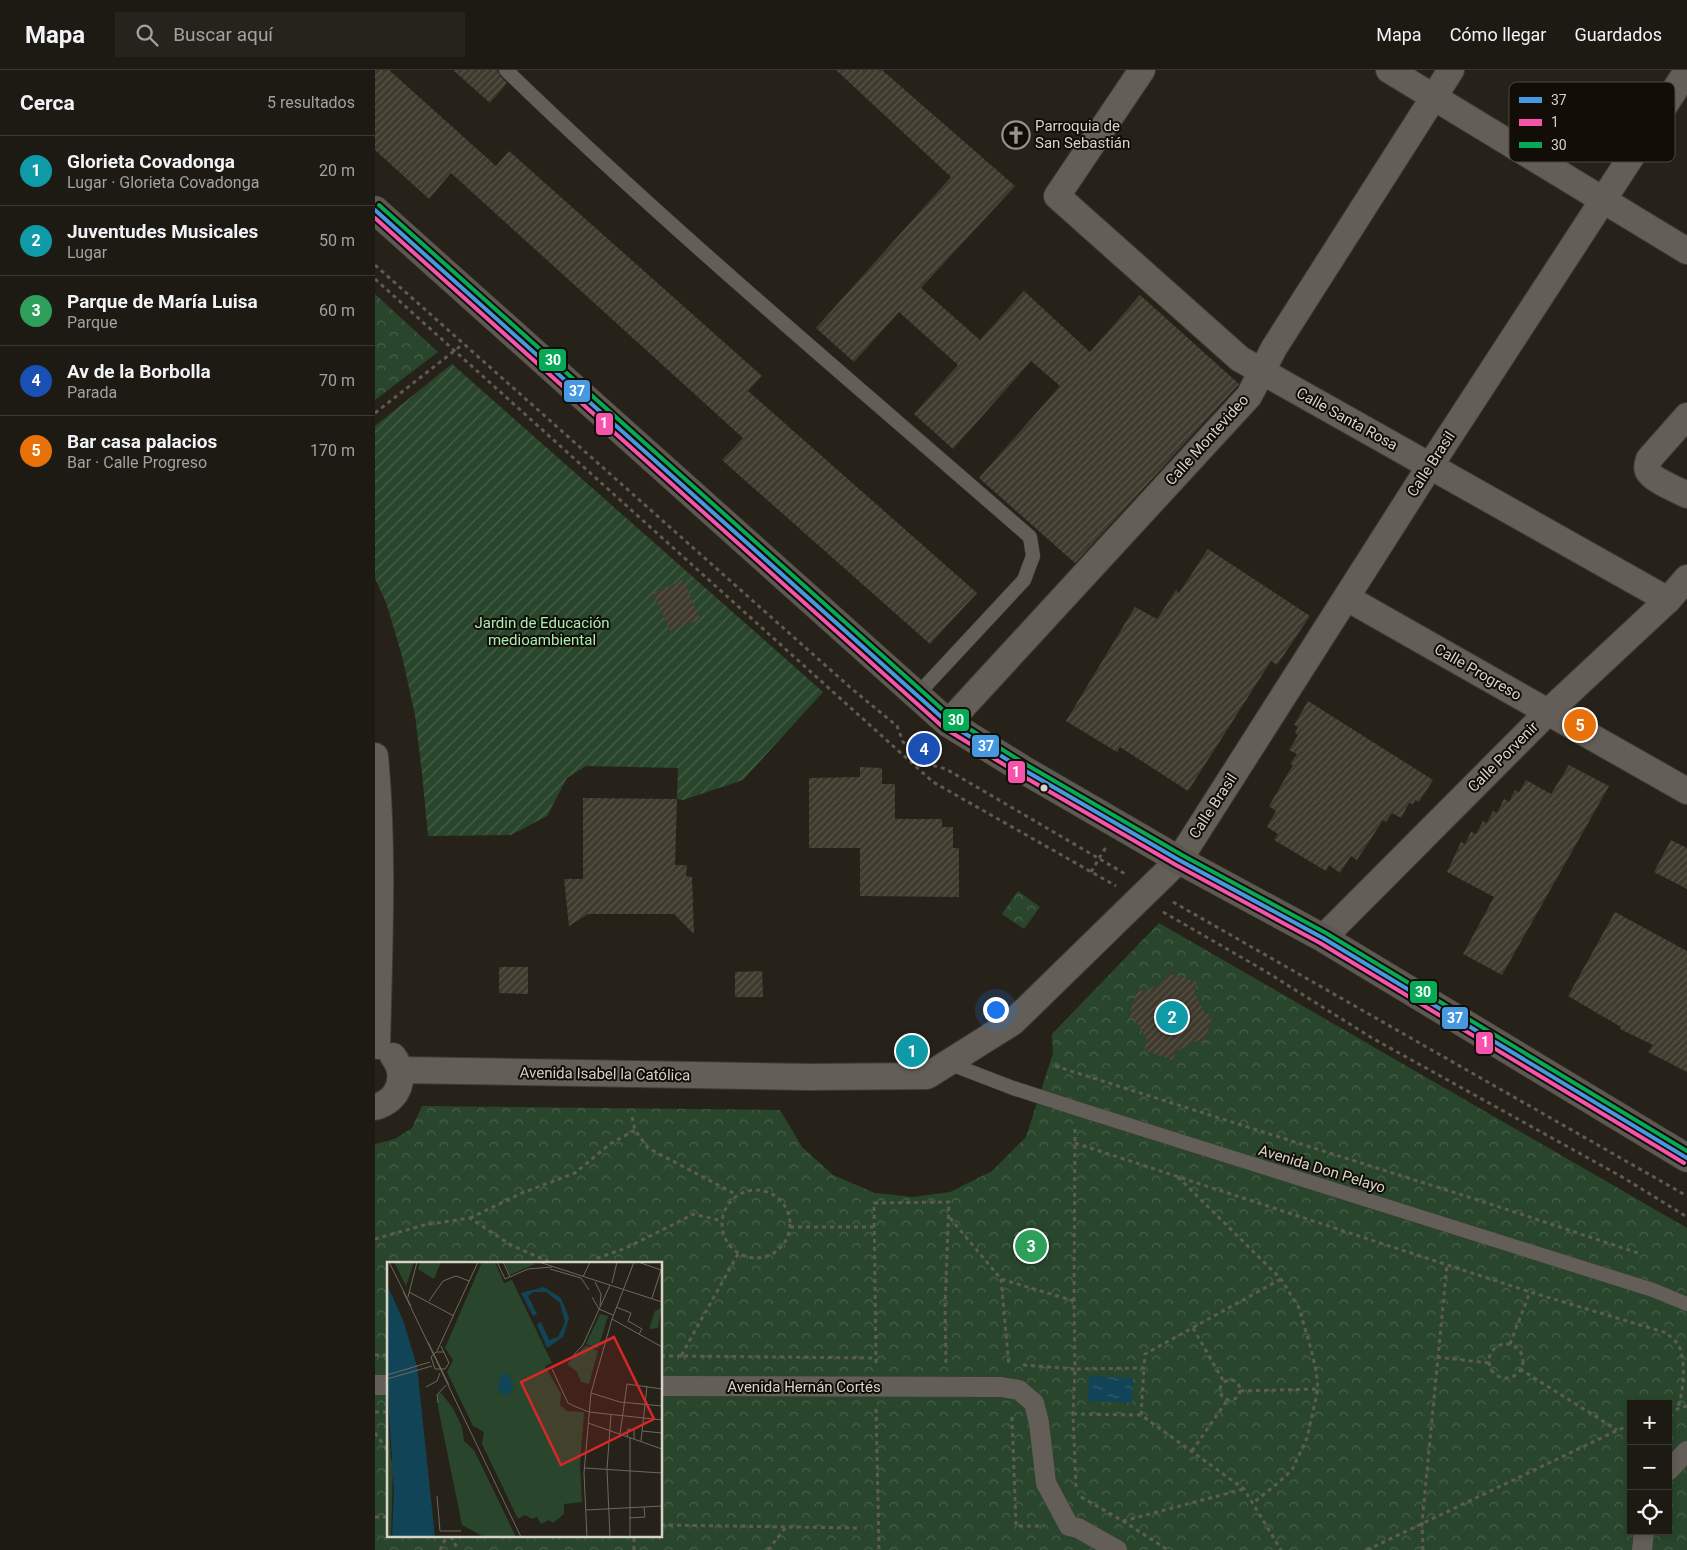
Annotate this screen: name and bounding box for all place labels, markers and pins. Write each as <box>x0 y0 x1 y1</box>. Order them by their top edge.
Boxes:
place label: Parroquia de San Sebastián <box>1035 117 1130 152</box>
church icon: Parroquia de San Sebastián <box>1001 120 1031 150</box>
pin: 5 <box>1564 706 1596 744</box>
pin: 4 <box>908 730 940 768</box>
unlabelled marker <box>1039 783 1049 793</box>
pin: 2 <box>1156 998 1188 1036</box>
pin: 1 <box>896 1032 928 1070</box>
pin: 3 <box>1015 1227 1047 1265</box>

